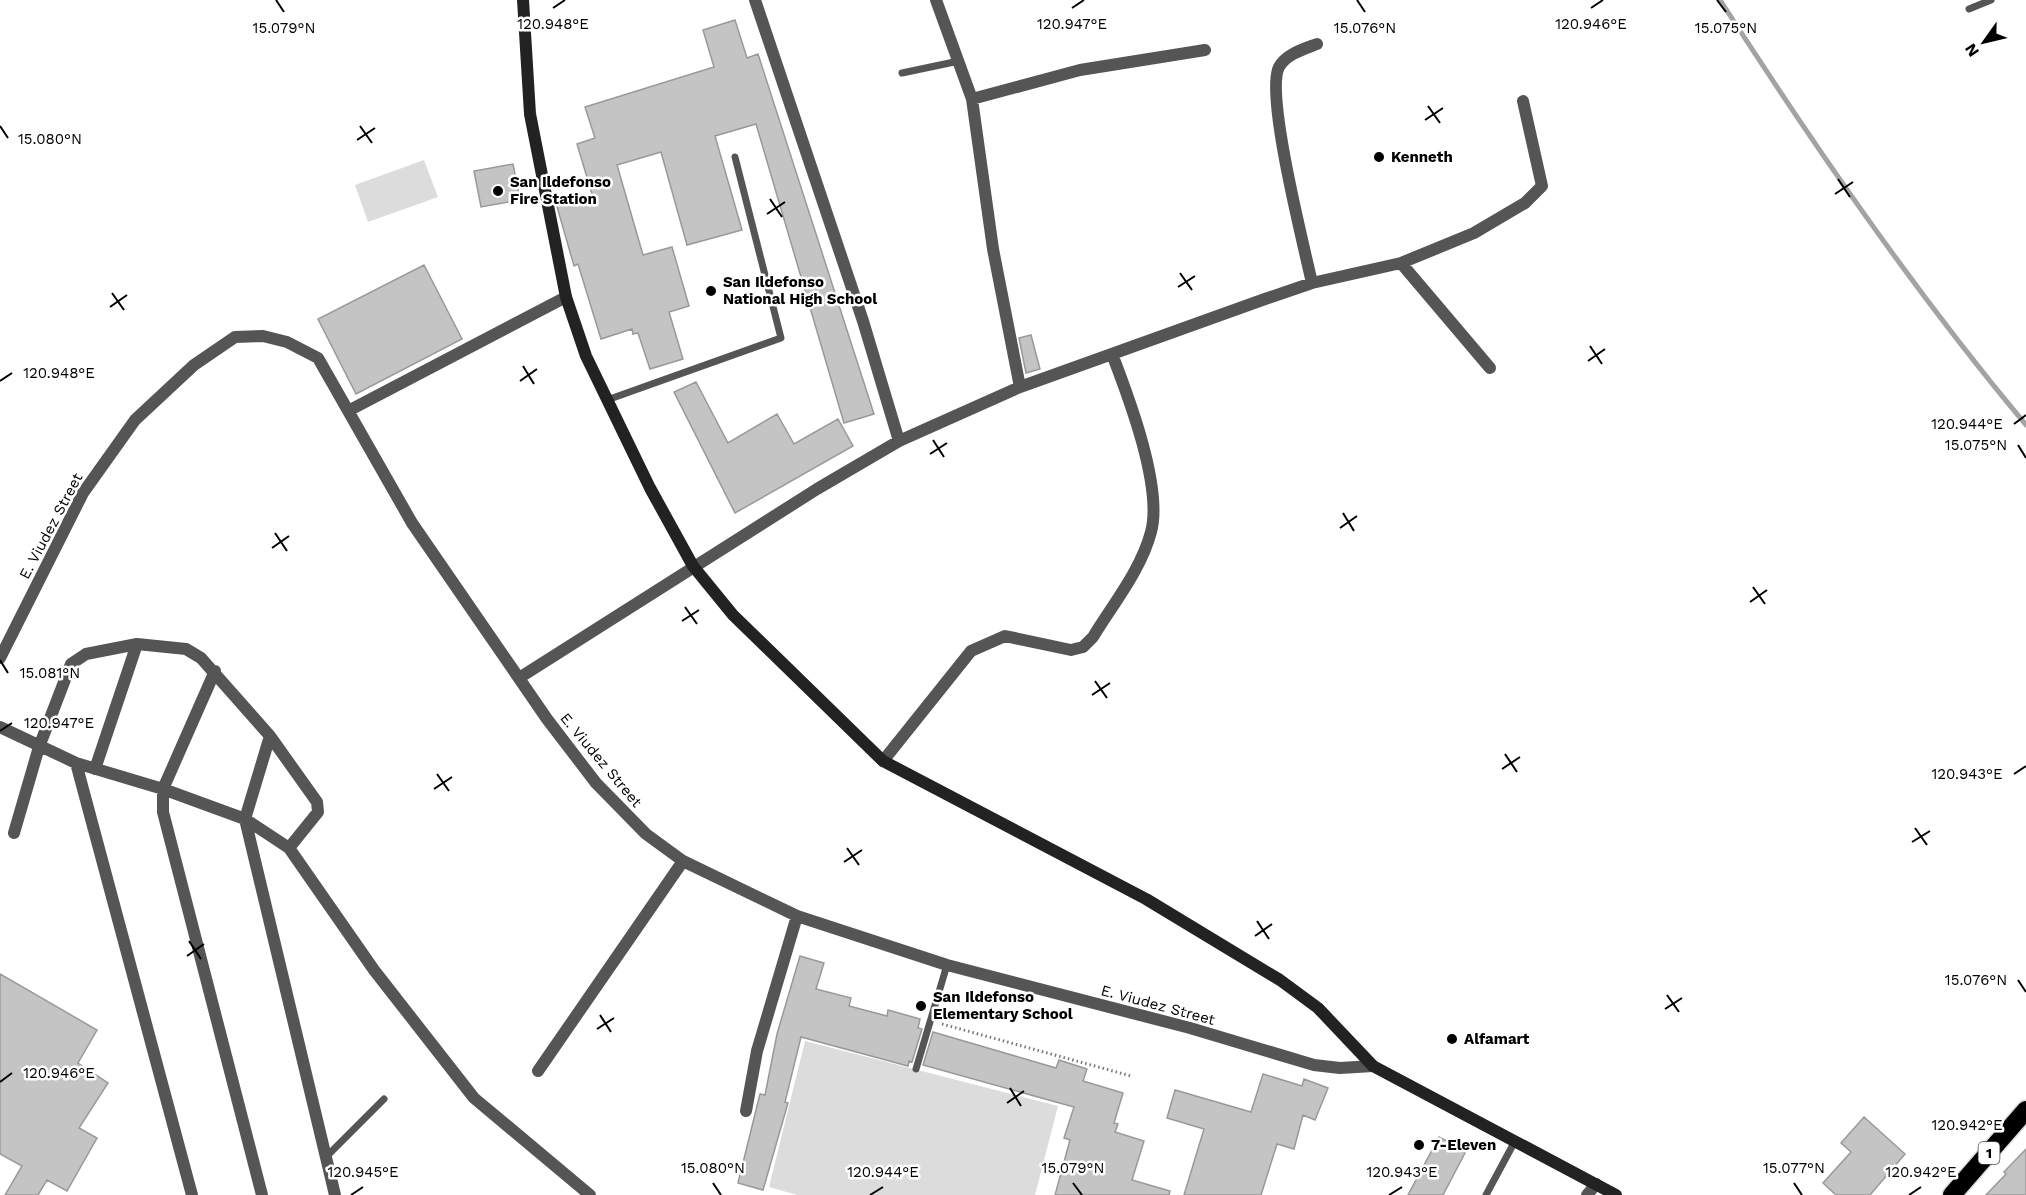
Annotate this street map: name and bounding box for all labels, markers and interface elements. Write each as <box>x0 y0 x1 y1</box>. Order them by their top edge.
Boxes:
north arrow <box>1954 12 2014 72</box>
text: 120.948°E <box>517 15 589 33</box>
text: 120.947°E <box>1037 15 1107 33</box>
text: 120.946°E <box>1555 15 1627 33</box>
text: 15.079°N <box>253 19 315 37</box>
text: 15.076°N <box>1334 19 1396 37</box>
text: 15.075°N <box>1695 19 1757 37</box>
text: N <box>1961 40 1983 60</box>
text: 15.080°N <box>18 130 82 148</box>
place label: Kenneth <box>1391 148 1453 166</box>
marker: Kenneth <box>1372 150 1386 164</box>
place label: San Ildefonso Fire Station <box>510 173 611 208</box>
marker: San Ildefonso Fire Station <box>491 184 505 198</box>
place label: San Ildefonso National High School <box>723 273 877 308</box>
marker: San Ildefonso National High School <box>704 284 718 298</box>
text: 120.948°E <box>23 364 95 382</box>
text: 120.944°E <box>1931 415 2003 433</box>
text: 15.075°N <box>1945 436 2007 454</box>
street label: E. Viudez Street <box>15 469 87 582</box>
text: 15.081°N <box>20 664 80 682</box>
street label: E. Viudez Street <box>556 709 646 811</box>
text: 120.947°E <box>24 714 94 732</box>
text: 120.943°E <box>1931 765 2003 783</box>
text: 15.076°N <box>1945 971 2007 989</box>
street label: E. Viudez Street <box>1099 981 1218 1029</box>
place label: San Ildefonso Elementary School <box>933 988 1073 1023</box>
marker: San Ildefonso Elementary School <box>914 999 928 1013</box>
place label: Alfamart <box>1464 1030 1530 1048</box>
marker: Alfamart <box>1445 1032 1459 1046</box>
text: 120.946°E <box>23 1064 95 1082</box>
text: 120.942°E <box>1931 1116 2003 1134</box>
place label: 7-Eleven <box>1431 1136 1496 1154</box>
marker: 7-Eleven <box>1412 1138 1426 1152</box>
road number: 1 <box>1978 1142 2000 1164</box>
text: 15.080°N <box>681 1159 745 1177</box>
text: 15.079°N <box>1042 1159 1104 1177</box>
text: 15.077°N <box>1763 1159 1825 1177</box>
text: 120.945°E <box>327 1163 399 1181</box>
text: 120.944°E <box>847 1163 919 1181</box>
text: 120.943°E <box>1366 1163 1438 1181</box>
text: 120.942°E <box>1885 1163 1957 1181</box>

